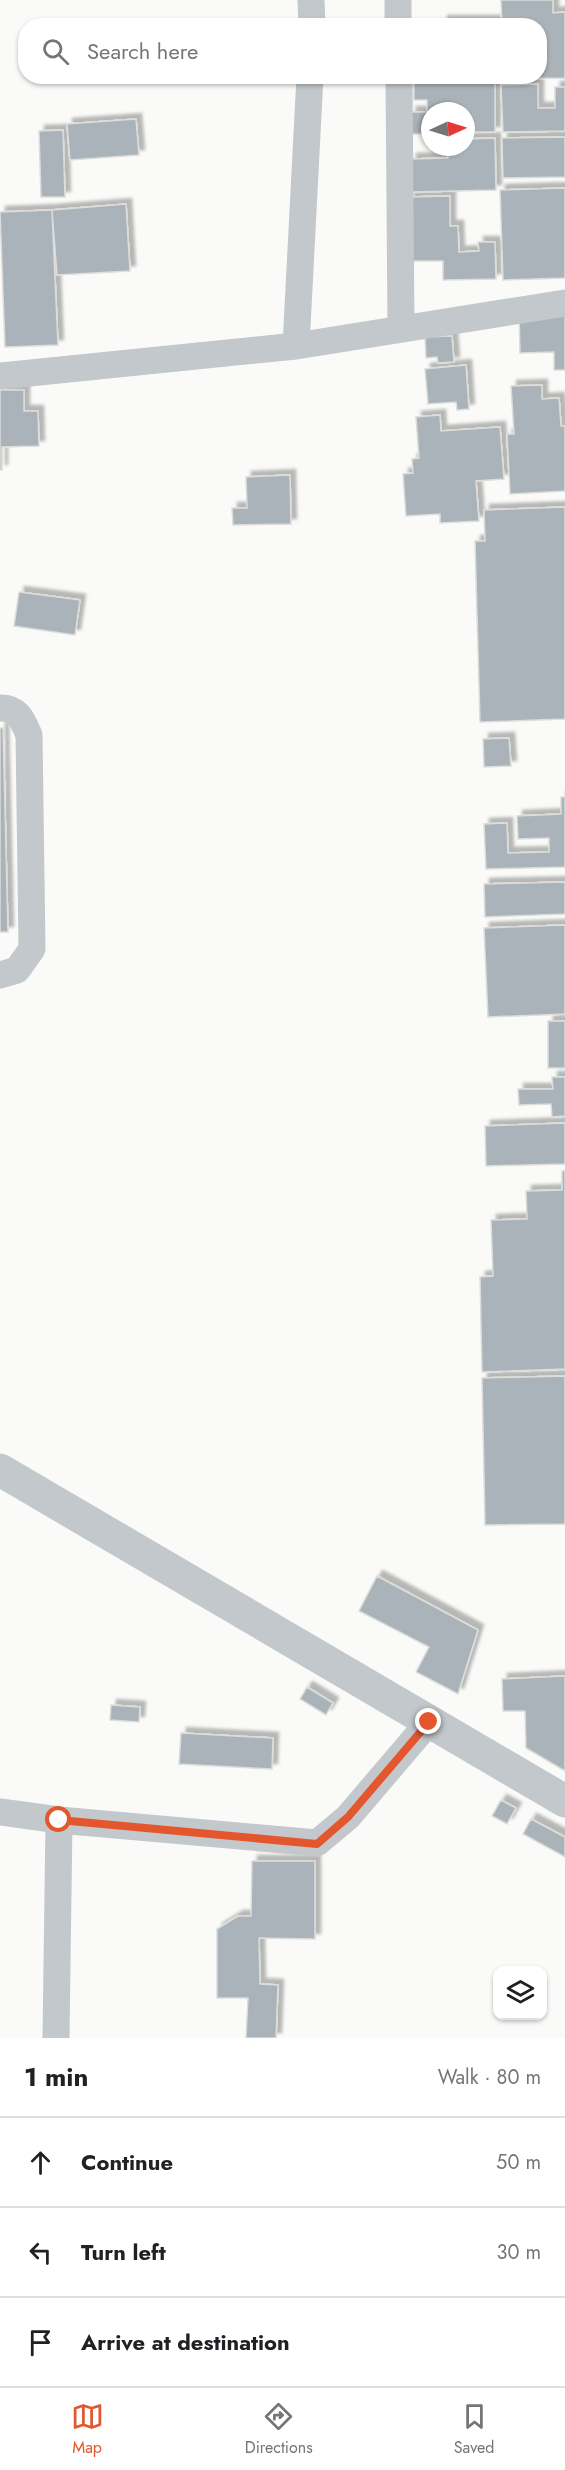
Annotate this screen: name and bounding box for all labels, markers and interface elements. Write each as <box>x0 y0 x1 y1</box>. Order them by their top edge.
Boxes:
search box <box>18 18 547 84</box>
icon: search <box>39 35 72 68</box>
text: Search here <box>87 35 198 67</box>
north arrow <box>421 102 475 156</box>
route end <box>415 1708 441 1734</box>
route start <box>45 1806 71 1832</box>
map controls <box>493 1966 547 2020</box>
button: layers <box>493 1966 547 2020</box>
text: 1 min <box>24 2058 88 2096</box>
text: Walk · 80 m <box>438 2063 541 2092</box>
icon: ahead <box>24 2146 57 2179</box>
text: Continue <box>81 2146 173 2178</box>
text: 50 m <box>496 2148 541 2177</box>
icon: left <box>24 2236 57 2269</box>
text: Turn left <box>81 2236 166 2268</box>
text: 30 m <box>496 2238 541 2267</box>
icon: arrive <box>24 2326 57 2359</box>
text: Arrive at destination <box>81 2326 290 2358</box>
tab: Map <box>71 2400 104 2459</box>
tab: Directions <box>245 2400 313 2459</box>
tab: Saved <box>454 2400 494 2459</box>

